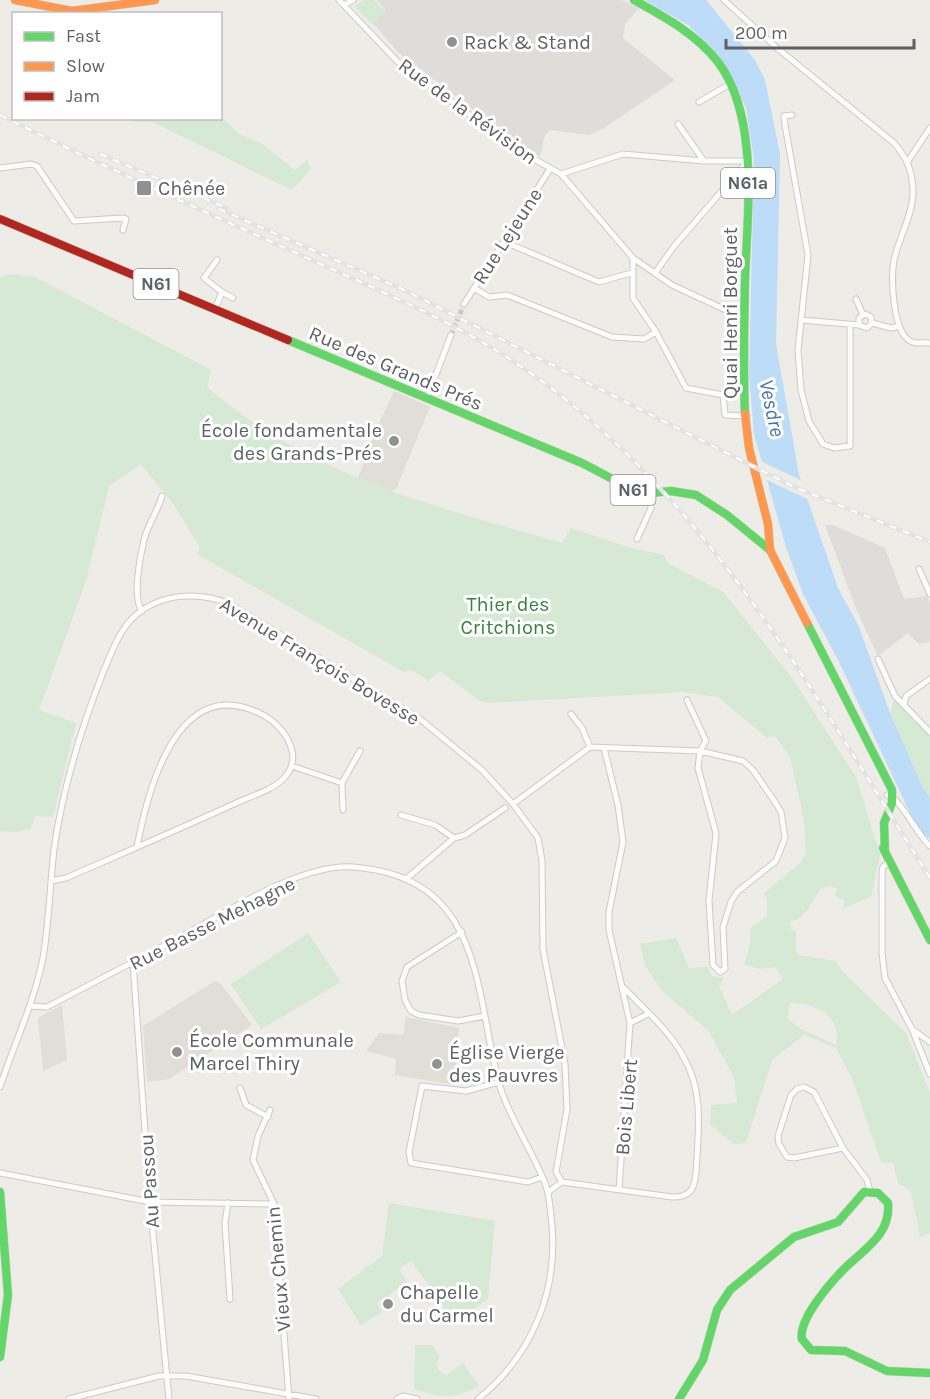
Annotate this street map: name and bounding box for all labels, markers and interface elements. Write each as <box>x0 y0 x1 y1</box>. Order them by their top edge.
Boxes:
legend <box>12 12 222 120</box>
scale bar <box>726 12 914 50</box>
text: 200 m <box>735 22 788 44</box>
text: Fast <box>66 25 101 47</box>
place label: Rack & Stand <box>464 31 591 54</box>
marker: Rack & Stand <box>445 35 459 49</box>
street label: Rue de la Révision <box>394 53 541 169</box>
text: Slow <box>66 55 105 77</box>
text: Jam <box>66 85 100 107</box>
road number: N61a <box>721 168 775 198</box>
place label: Chênée <box>158 177 225 200</box>
marker: Chênée <box>135 179 153 197</box>
street label: Rue Lejeune <box>468 184 547 289</box>
street label: Quai Henri Borguet <box>719 227 742 399</box>
road number: N61 <box>134 269 178 299</box>
street label: Rue des Grands Prés <box>306 322 486 415</box>
water label: Vesdre <box>754 377 790 439</box>
place label: École fondamentale des Grands-Prés <box>201 418 382 465</box>
marker: École fondamentale des Grands-Prés <box>387 434 401 448</box>
road number: N61 <box>610 475 656 505</box>
street label: Avenue François Bovesse <box>216 593 424 730</box>
park label: Thier des Critchions <box>461 593 555 639</box>
street label: Rue Basse Mehagne <box>126 872 299 975</box>
place label: École Communale Marcel Thiry <box>189 1028 354 1075</box>
place label: Église Vierge des Pauvres <box>449 1040 565 1087</box>
marker: École Communale Marcel Thiry <box>170 1045 184 1059</box>
marker: Église Vierge des Pauvres <box>430 1057 444 1071</box>
street label: Bois Libert <box>611 1057 642 1156</box>
street label: Au Passou <box>135 1133 164 1229</box>
street label: Vieux Chemin <box>262 1205 295 1333</box>
place label: Chapelle du Carmel <box>400 1281 494 1327</box>
marker: Chapelle du Carmel <box>381 1297 395 1311</box>

